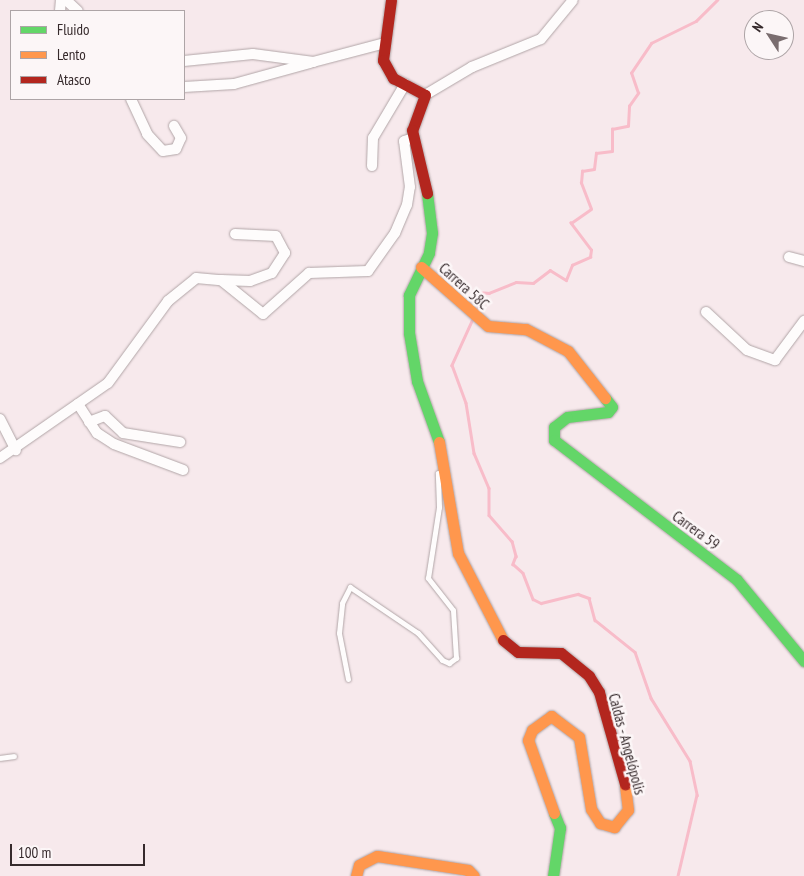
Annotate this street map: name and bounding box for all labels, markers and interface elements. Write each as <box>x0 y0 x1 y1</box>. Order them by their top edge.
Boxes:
legend <box>10 10 185 100</box>
north arrow <box>744 10 794 60</box>
text: N <box>748 19 767 35</box>
text: Fluido <box>57 20 89 39</box>
text: Lento <box>57 45 86 64</box>
text: Atasco <box>57 70 91 89</box>
street label: Carrera 58C <box>435 259 493 313</box>
street label: Carrera 59 <box>669 507 723 553</box>
street label: Caldas - Angelópolis <box>605 691 649 797</box>
scale bar <box>12 834 148 866</box>
text: 100 m <box>18 843 51 862</box>

